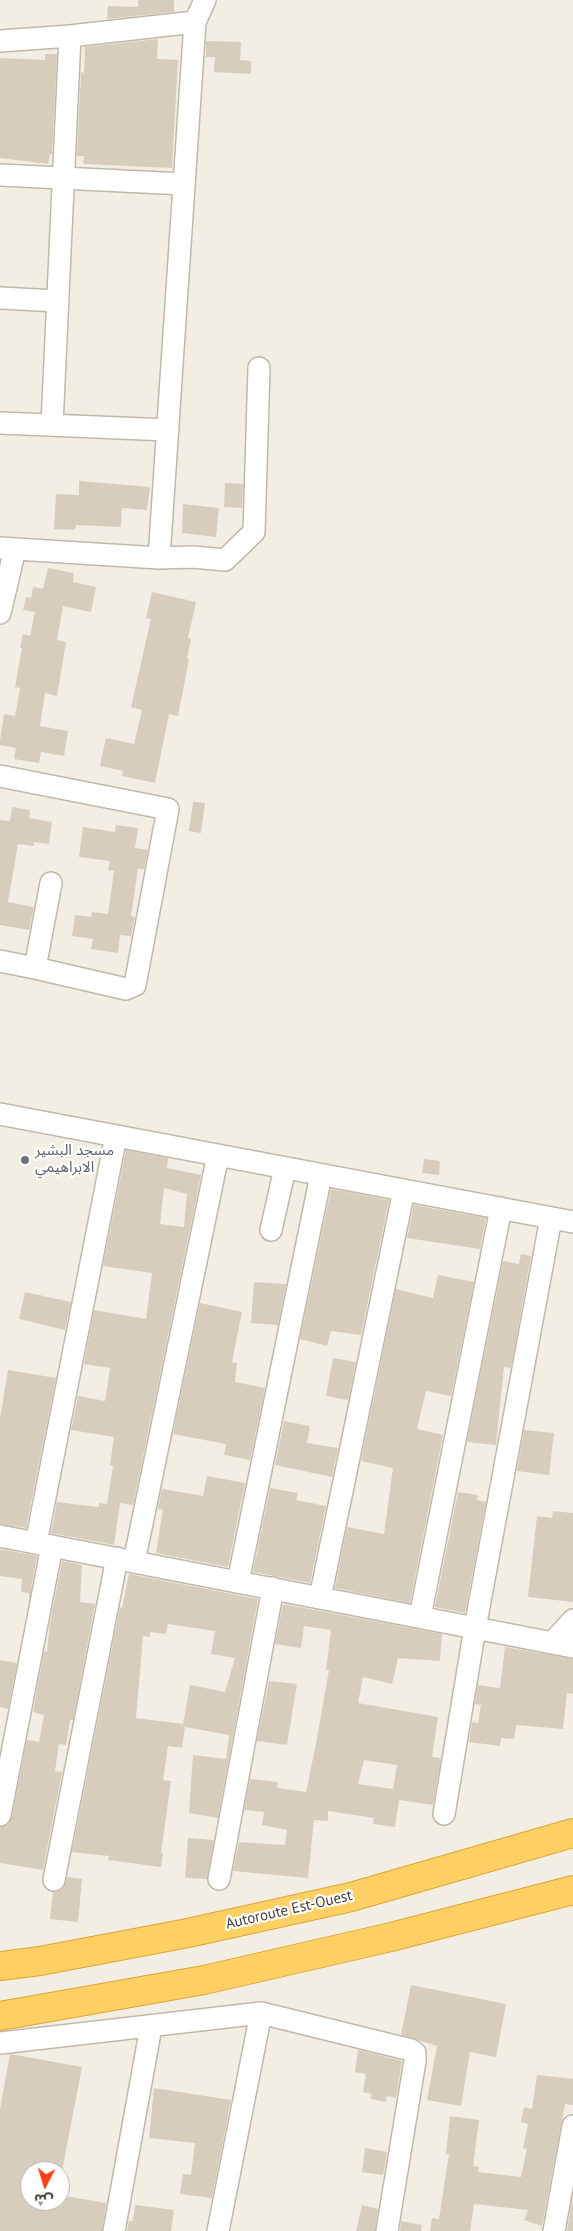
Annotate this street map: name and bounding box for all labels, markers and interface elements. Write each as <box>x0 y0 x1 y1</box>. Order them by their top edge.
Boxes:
place label: مسجد البشير الابراهيمي <box>35 1142 114 1177</box>
marker: مسجد البشير الابراهيمي <box>19 1154 31 1166</box>
street label: Autoroute Est-Ouest <box>224 1887 354 1933</box>
north arrow <box>20 2161 70 2211</box>
text: ش <box>33 2190 54 2210</box>

